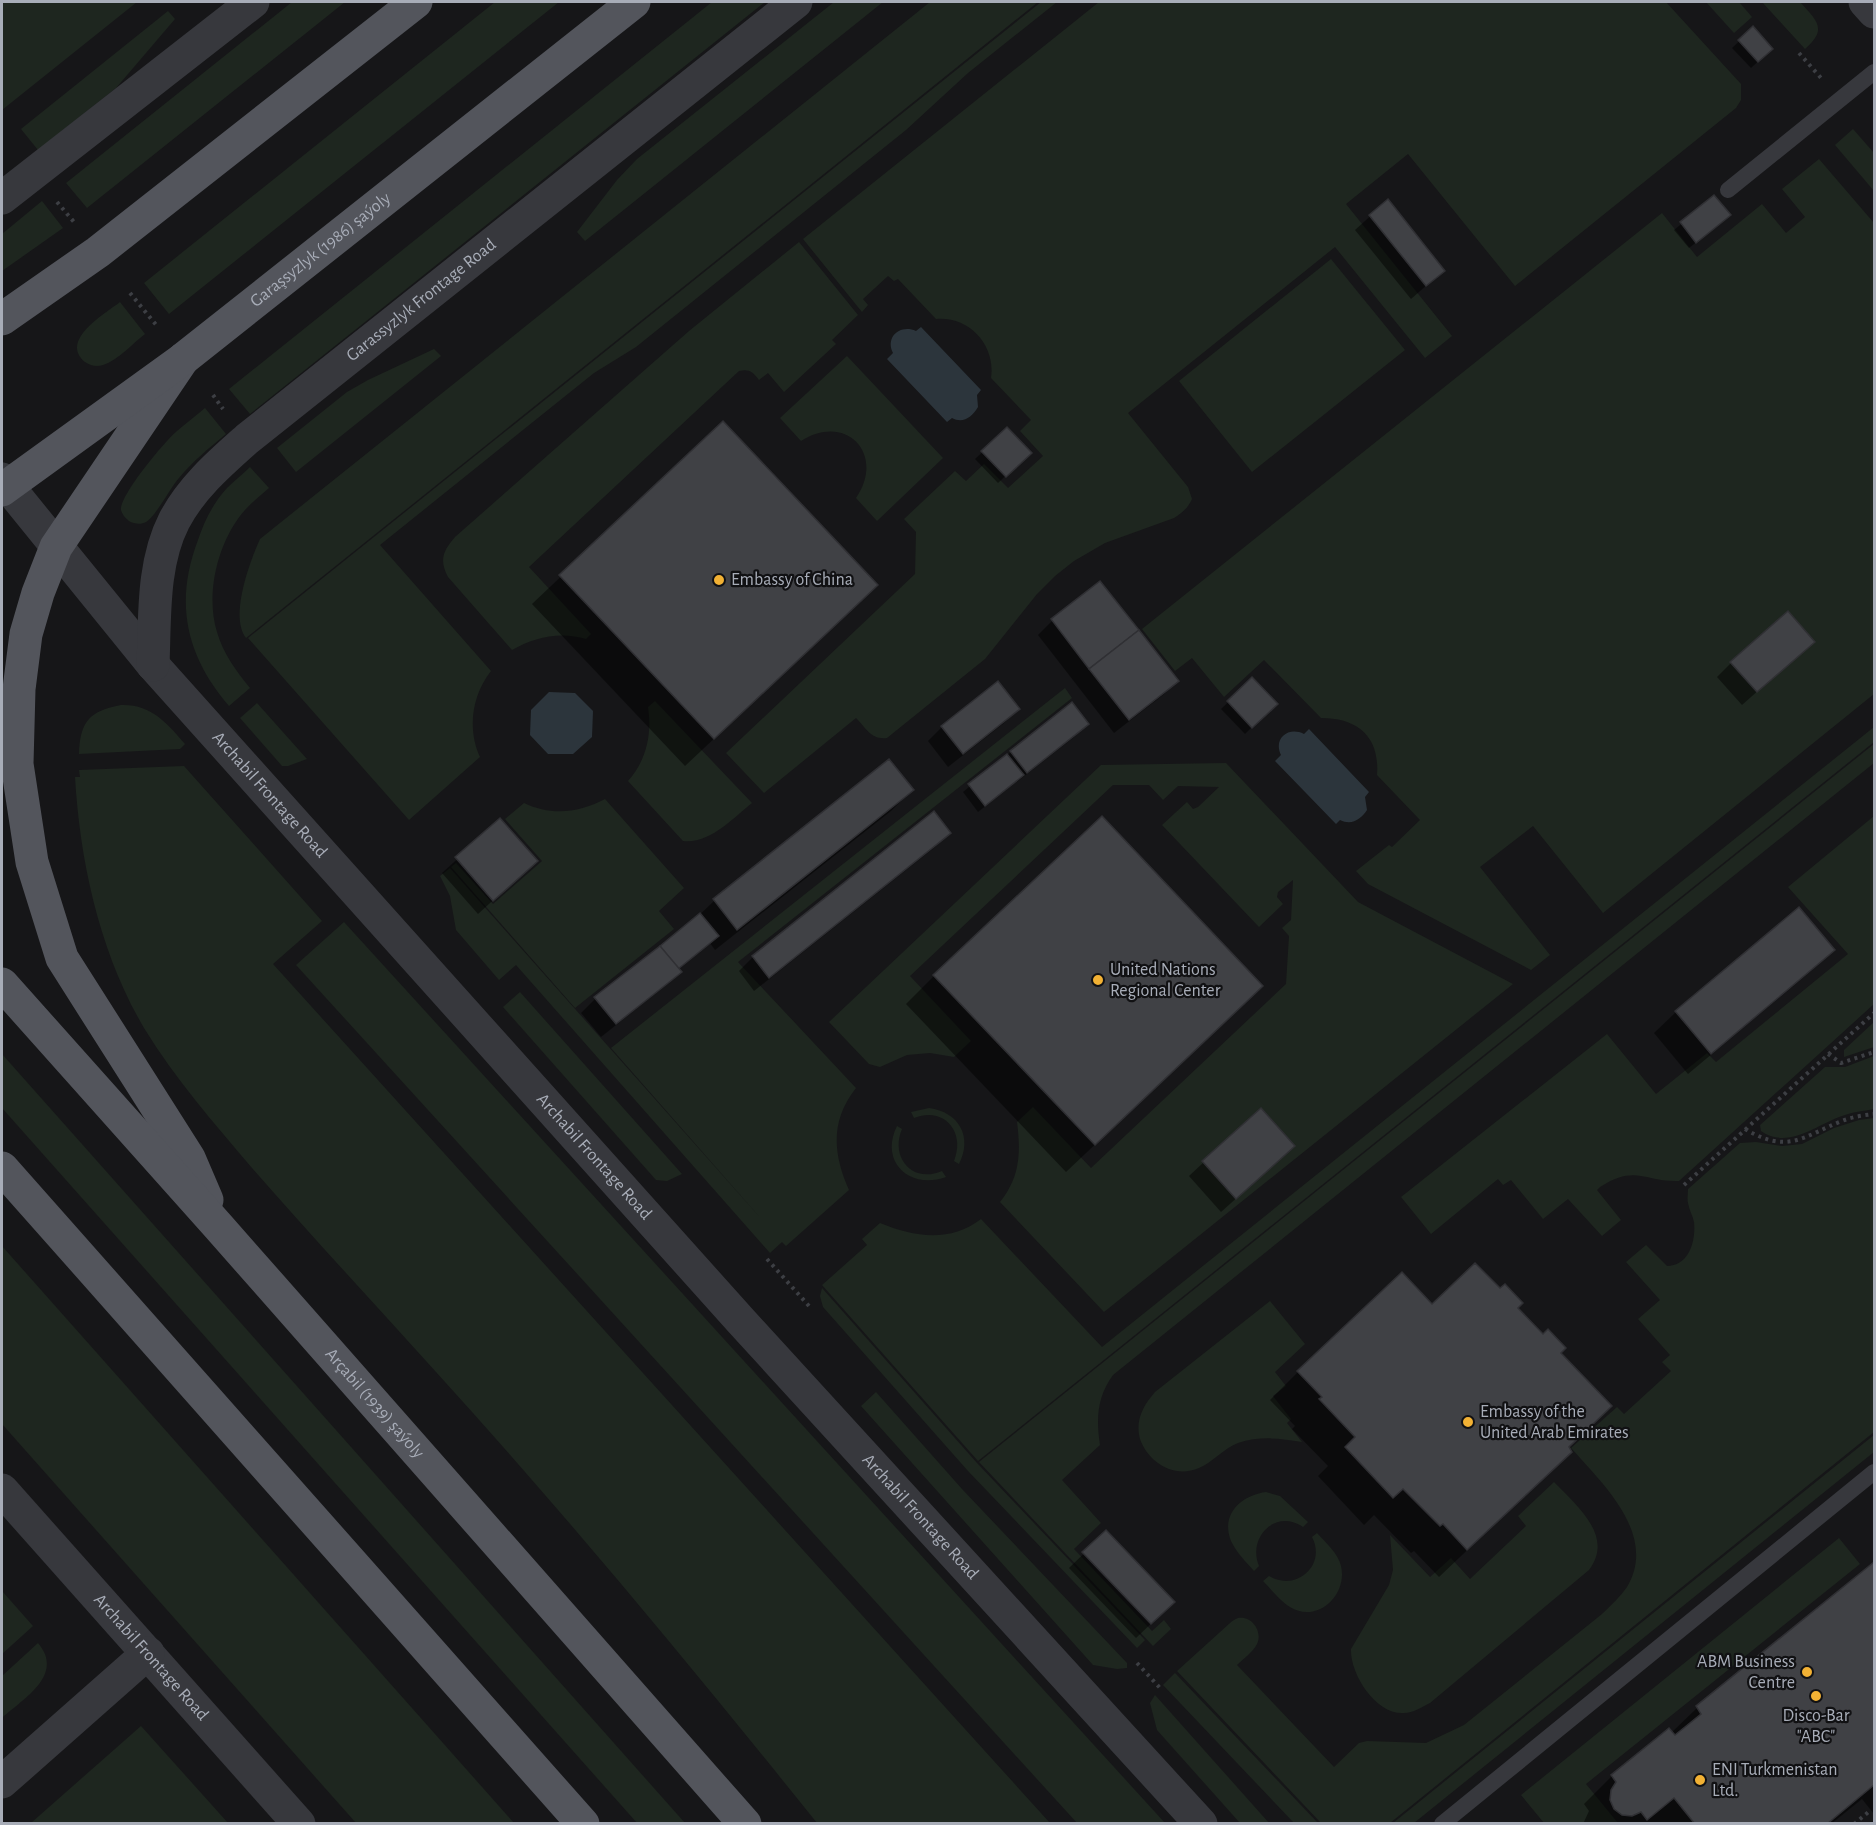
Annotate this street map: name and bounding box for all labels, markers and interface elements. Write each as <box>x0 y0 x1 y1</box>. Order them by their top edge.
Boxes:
street label: Garaşsyzlyk (1986) şaýoly <box>247 189 394 311</box>
street label: Garassyzlyk Frontage Road <box>343 235 499 365</box>
place label: Embassy of China <box>731 571 853 589</box>
marker: Embassy of China <box>712 573 726 587</box>
street label: Archabil Frontage Road <box>208 728 330 861</box>
place label: United Nations Regional Center <box>1110 961 1221 1000</box>
marker: United Nations Regional Center <box>1091 973 1105 987</box>
street label: Archabil Frontage Road <box>533 1090 655 1223</box>
street label: Arçabil (1939) şaýoly <box>321 1345 428 1462</box>
place label: Embassy of the United Arab Emirates <box>1480 1403 1629 1442</box>
marker: Embassy of the United Arab Emirates <box>1461 1415 1475 1429</box>
street label: Archabil Frontage Road <box>859 1451 982 1583</box>
street label: Archabil Frontage Road <box>90 1591 212 1724</box>
place label: ABM Business Centre <box>1697 1653 1795 1692</box>
marker: ABM Business Centre <box>1800 1665 1814 1679</box>
marker: Disco-Bar "ABC" <box>1809 1689 1823 1703</box>
place label: Disco-Bar "ABC" <box>1782 1707 1850 1746</box>
place label: ENI Turkmenistan Ltd. <box>1712 1761 1837 1800</box>
marker: ENI Turkmenistan Ltd. <box>1693 1773 1707 1787</box>

